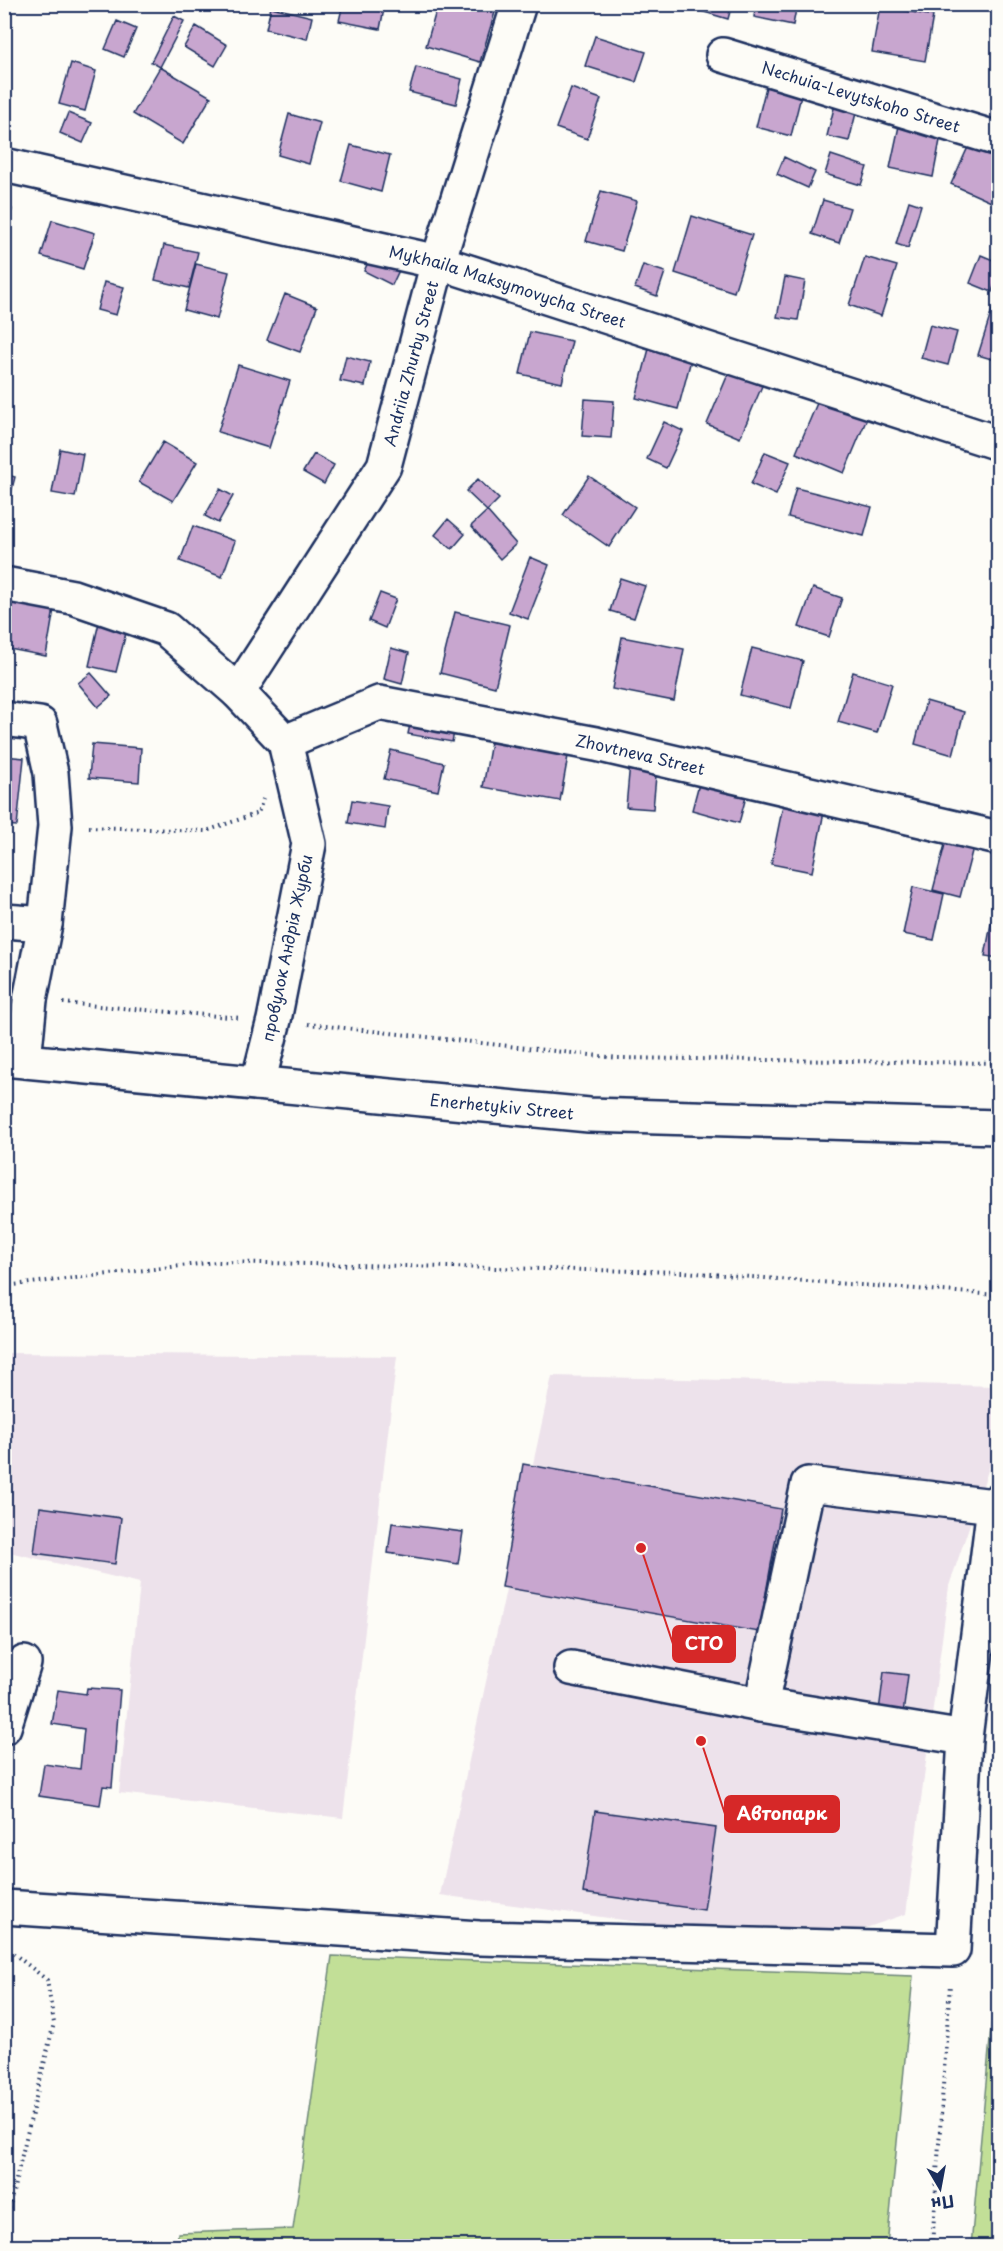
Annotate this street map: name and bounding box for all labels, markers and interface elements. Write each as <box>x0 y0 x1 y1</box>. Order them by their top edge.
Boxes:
street label: Nechuia-Levytskoho Street <box>759 54 964 138</box>
street label: Mykhaila Maksymovycha Street <box>387 238 629 333</box>
street label: Andriia Zhurby Street <box>377 277 444 449</box>
street label: Zhovtneva Street <box>574 727 708 780</box>
street label: провулок Андрія Журби <box>254 852 318 1044</box>
street label: Enerhetykiv Street <box>429 1087 575 1125</box>
callout: СТО <box>673 1626 735 1662</box>
text: СТО <box>685 1629 723 1656</box>
callout: Автопарк <box>725 1796 839 1832</box>
text: Автопарк <box>737 1799 828 1826</box>
north arrow <box>910 2158 970 2218</box>
text: Пн <box>929 2190 956 2218</box>

